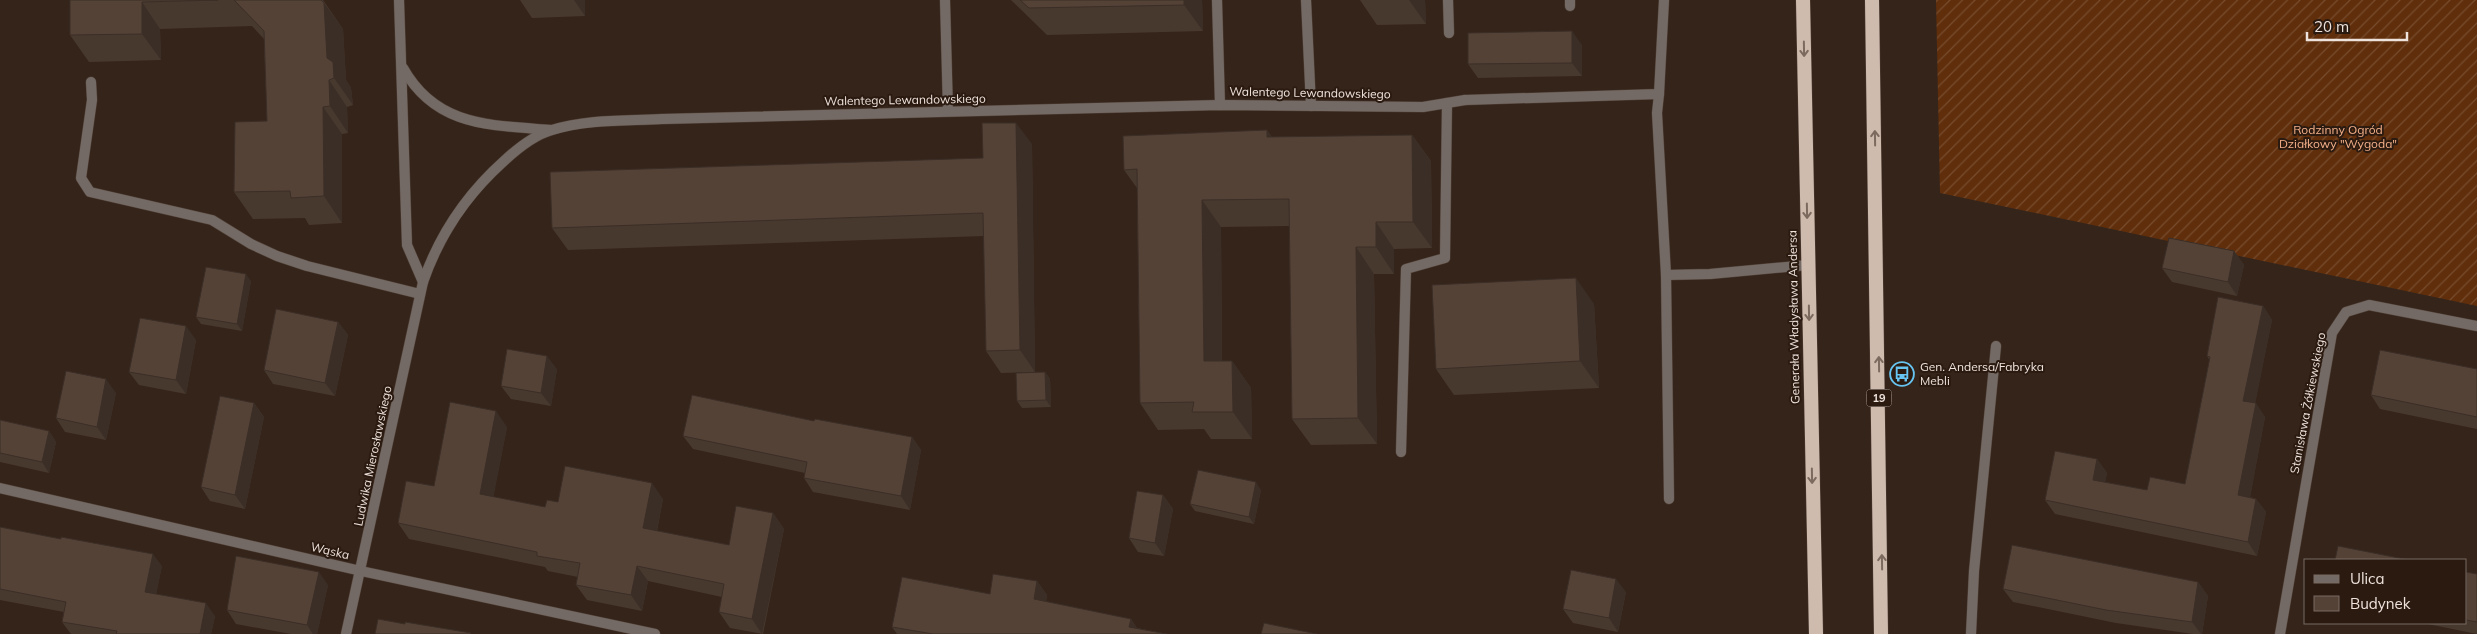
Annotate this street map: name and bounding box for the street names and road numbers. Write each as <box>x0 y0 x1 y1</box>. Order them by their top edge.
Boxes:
street label: Walentego Lewandowskiego <box>1229 84 1391 101</box>
street label: Walentego Lewandowskiego <box>824 91 986 108</box>
street label: Generała Władysława Andersa <box>1784 230 1803 404</box>
street label: Stanisława Żółkiewskiego <box>2286 331 2329 475</box>
street label: Ludwika Mierosławskiego <box>350 384 395 527</box>
road number: 19 <box>1866 389 1892 406</box>
street label: Wąska <box>309 539 351 562</box>

